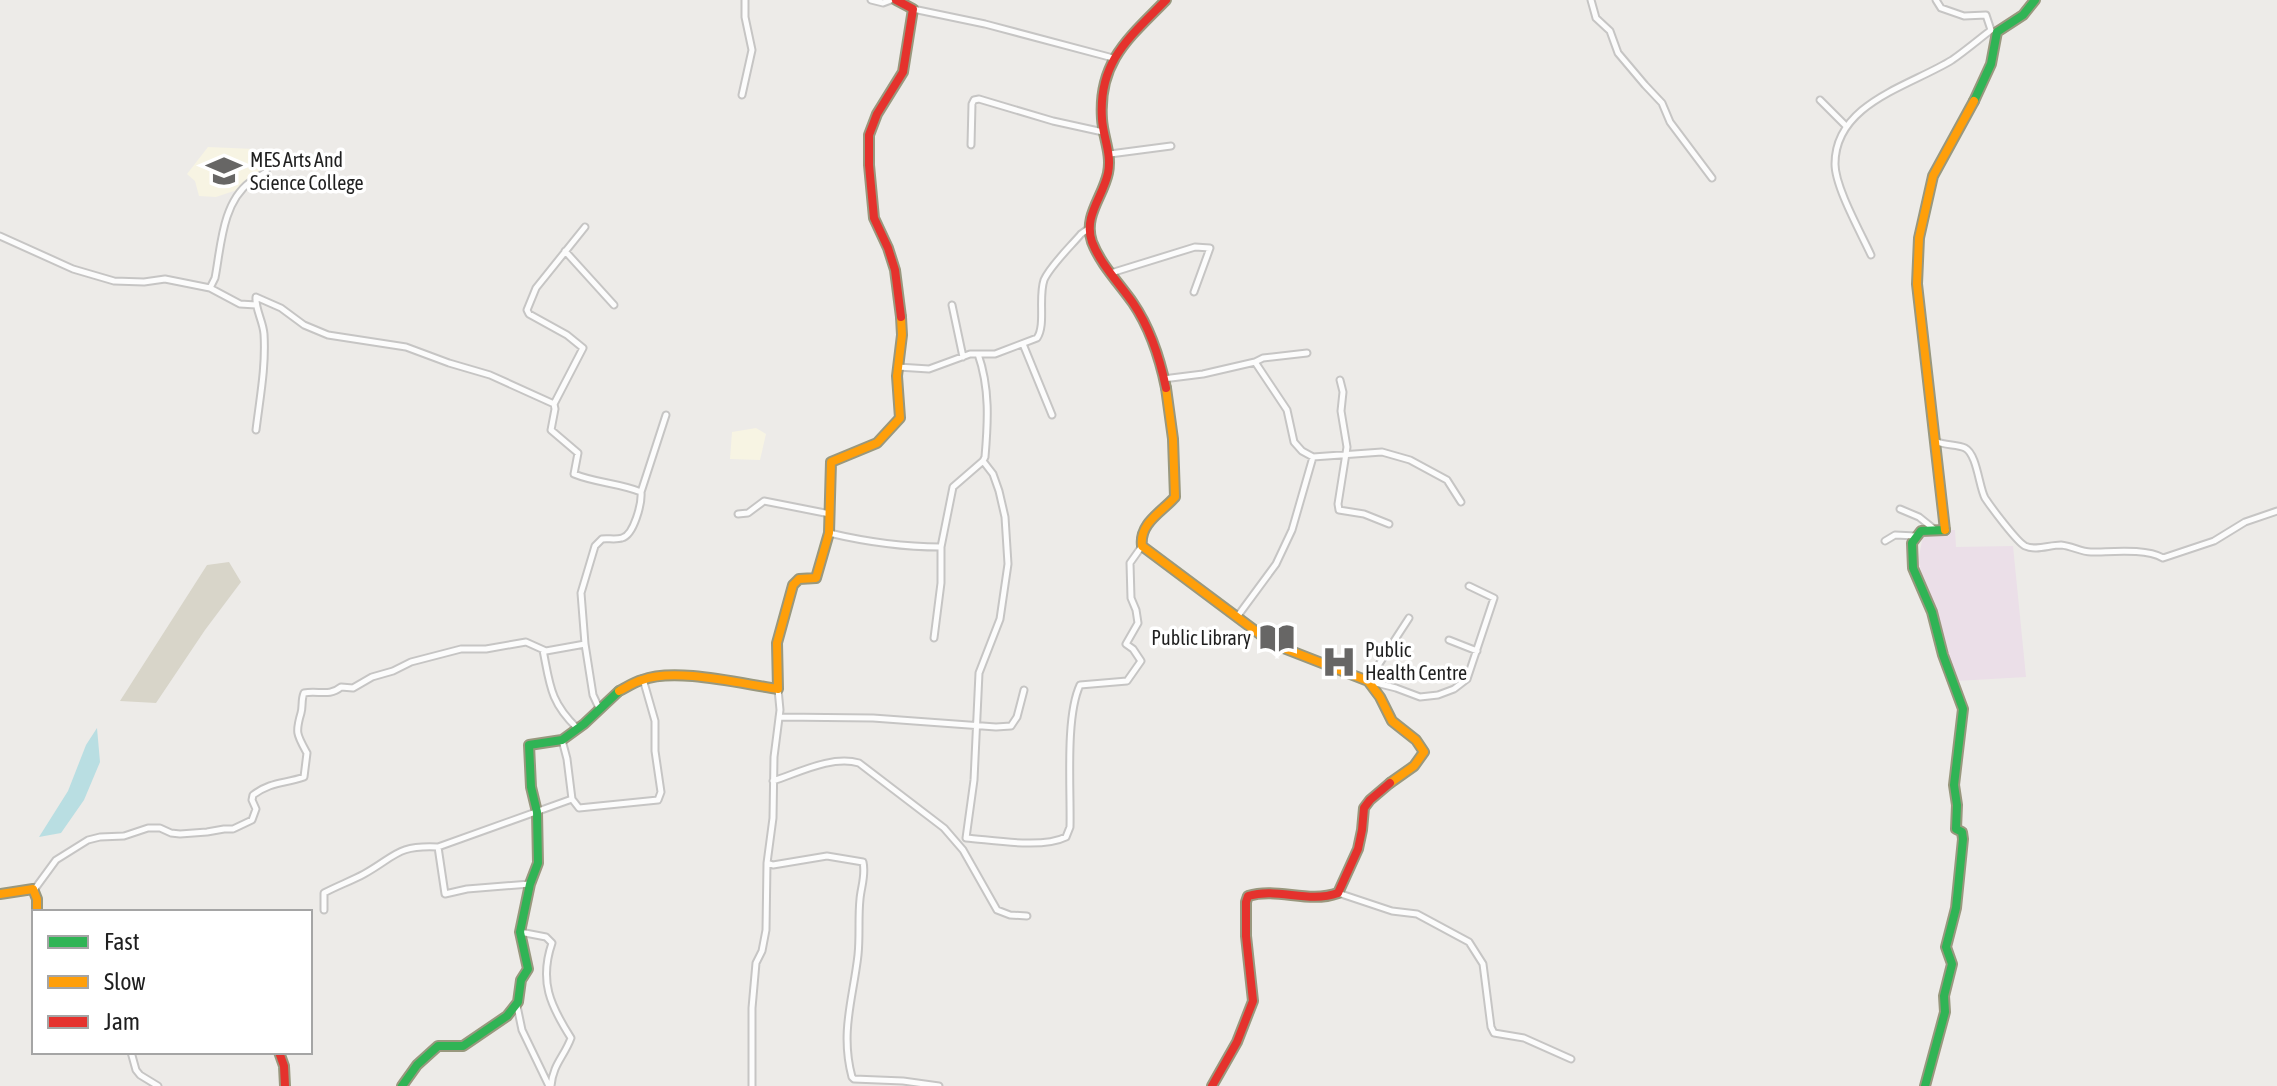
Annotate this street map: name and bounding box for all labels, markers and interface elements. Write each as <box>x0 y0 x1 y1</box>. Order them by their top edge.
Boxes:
place label: MES Arts And Science College <box>250 148 364 194</box>
school or university icon: MES Arts And Science College <box>205 152 243 190</box>
library icon: Public Library <box>1258 619 1296 657</box>
place label: Public Library <box>1151 626 1251 649</box>
place label: Public Health Centre <box>1365 638 1467 684</box>
hospital icon: Public Health Centre <box>1320 643 1358 681</box>
legend <box>32 910 312 1054</box>
text: Fast <box>104 928 140 955</box>
text: Slow <box>104 968 146 995</box>
text: Jam <box>104 1008 140 1035</box>

